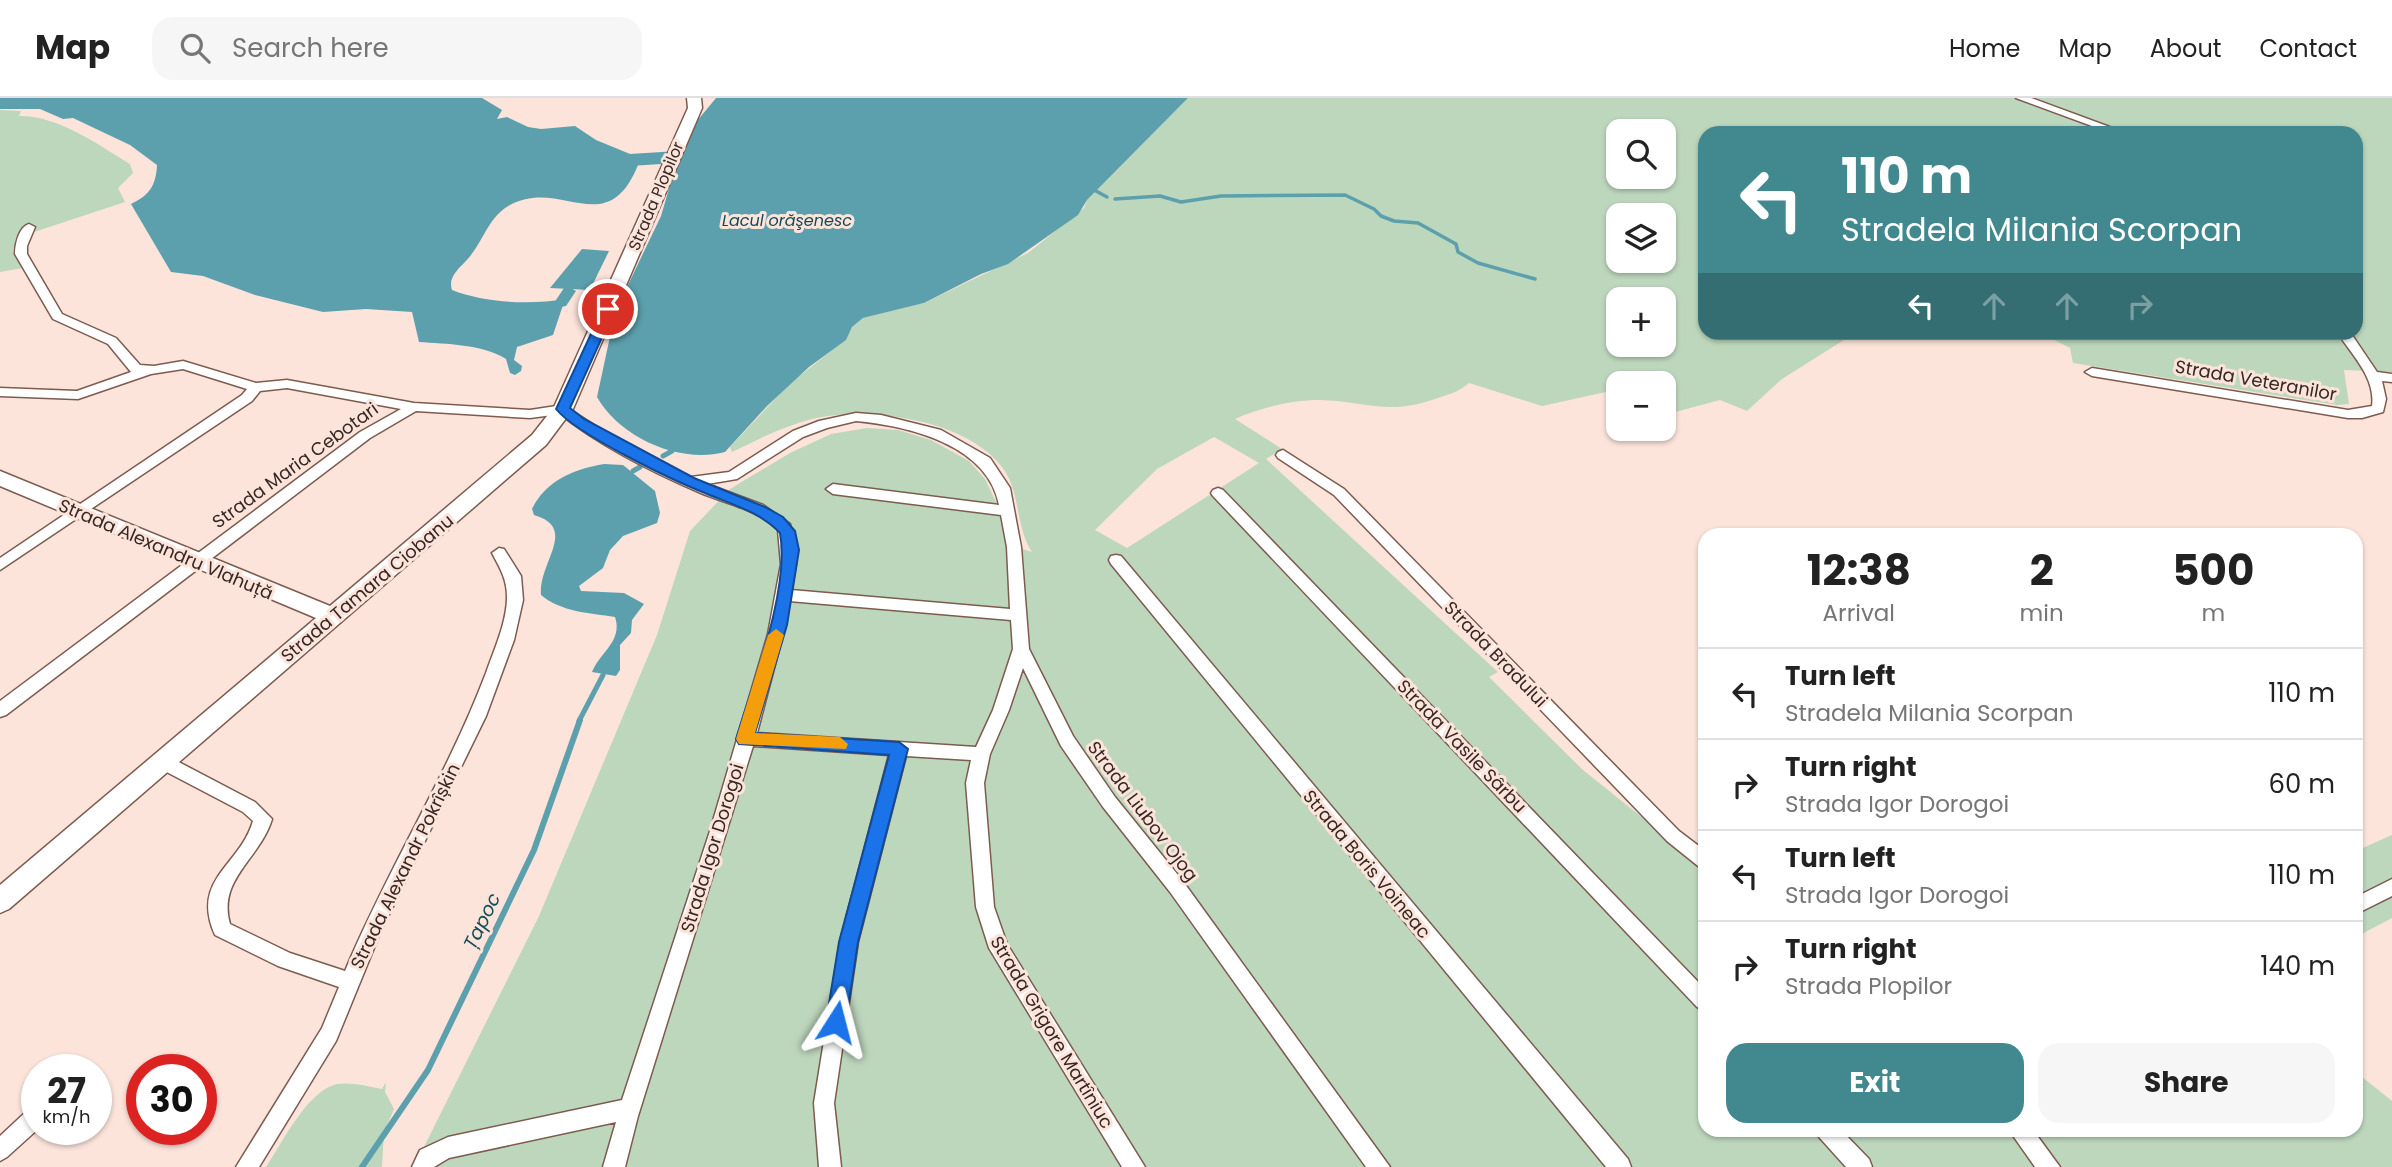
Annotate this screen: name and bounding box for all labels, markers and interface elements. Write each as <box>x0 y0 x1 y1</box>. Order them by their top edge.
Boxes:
search box <box>152 17 642 80</box>
text: Map <box>35 24 110 71</box>
icon: search <box>176 29 214 67</box>
text: Search here <box>232 30 389 66</box>
text: Home <box>1949 32 2021 65</box>
text: Map <box>2059 32 2112 65</box>
text: About <box>2150 32 2221 65</box>
text: Contact <box>2259 32 2357 65</box>
map controls <box>1606 119 1676 441</box>
button: search <box>1606 119 1676 189</box>
street label: Strada Plopilor <box>623 138 689 254</box>
text: 110 m <box>1841 142 1972 210</box>
icon: left <box>1726 154 1817 245</box>
button: layers <box>1606 203 1676 273</box>
text: Stradela Milania Scorpan <box>1841 207 2242 252</box>
water label: Lacul orăşenesc <box>722 209 852 232</box>
pin <box>578 279 638 339</box>
button: + <box>1606 287 1676 357</box>
icon: left <box>1902 287 1940 325</box>
icon: ahead <box>1975 287 2013 325</box>
icon: ahead <box>2048 287 2086 325</box>
icon: right <box>2121 287 2159 325</box>
icon: arrive <box>589 290 627 328</box>
street label: Strada Veteranilor <box>2173 353 2339 407</box>
button: − <box>1606 371 1676 441</box>
street label: Strada Maria Cebotari <box>207 396 383 534</box>
street label: Strada Аlexandru Vlahuță <box>55 492 277 606</box>
street label: Strada Tamara Ciobanu <box>275 508 459 668</box>
text: 12:38 <box>1807 541 1911 600</box>
text: 2 <box>2030 541 2054 600</box>
text: 500 <box>2172 541 2254 600</box>
street label: Strada Bradului <box>1439 595 1553 713</box>
text: Arrival <box>1823 597 1895 629</box>
text: min <box>2020 597 2064 629</box>
text: m <box>2201 597 2225 629</box>
text: Turn left <box>1785 658 1896 694</box>
street label: Strada Vasile Sârbu <box>1392 674 1532 818</box>
icon: left <box>1726 675 1764 713</box>
text: 110 m <box>2268 675 2335 711</box>
text: Stradela Milania Scorpan <box>1785 697 2073 729</box>
street label: Strada Liubov Ojog <box>1082 736 1204 886</box>
text: Turn right <box>1785 749 1917 785</box>
street label: Strada Alexandr Pokrîșkin <box>344 759 466 973</box>
street label: Strada Igor Dorogoi <box>674 760 750 936</box>
icon: right <box>1726 766 1764 804</box>
text: 60 m <box>2268 766 2335 802</box>
street label: Strada Boris Voineac <box>1297 784 1437 944</box>
text: Strada Igor Dorogoi <box>1785 788 2009 820</box>
text: Turn left <box>1785 840 1896 876</box>
icon: left <box>1726 857 1764 895</box>
text: 110 m <box>2268 857 2335 893</box>
text: Strada Igor Dorogoi <box>1785 879 2009 911</box>
water label: Țapoc <box>457 888 507 954</box>
street label: Strada Grigore Martîniuc <box>985 931 1120 1133</box>
text: Turn right <box>1785 931 1917 967</box>
icon: right <box>1726 948 1764 986</box>
text: 140 m <box>2260 948 2335 984</box>
text: Strada Plopilor <box>1785 970 1952 1002</box>
position arrow <box>799 985 873 1059</box>
button: Exit <box>1726 1043 2024 1123</box>
button: Share <box>2038 1043 2335 1123</box>
speed limit sign: 30 <box>126 1054 217 1145</box>
text: 27 <box>47 1066 86 1115</box>
text: km/h <box>43 1104 90 1129</box>

